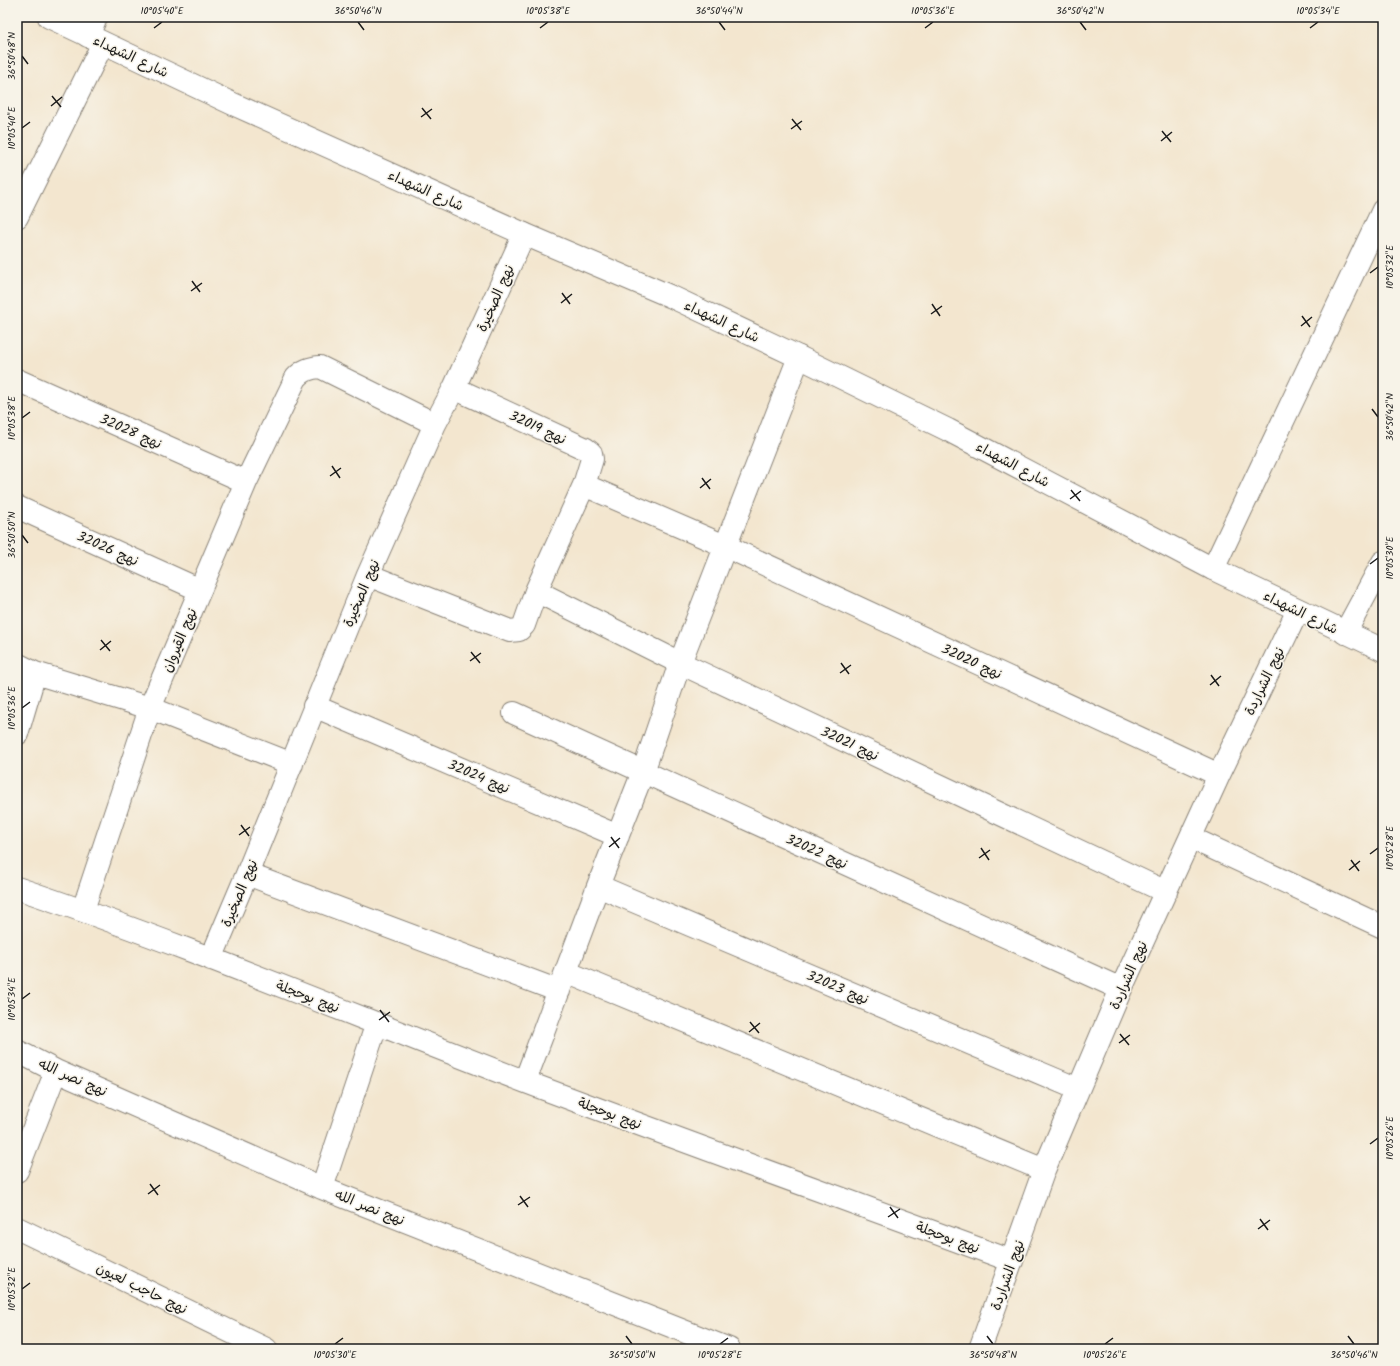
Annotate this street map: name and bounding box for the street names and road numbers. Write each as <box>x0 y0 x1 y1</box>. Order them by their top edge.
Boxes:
street label: شارع الشهداء <box>89 30 172 84</box>
street label: شارع الشهداء <box>384 164 467 217</box>
street label: نهج الصخيرة <box>471 261 521 336</box>
street label: شارع الشهداء <box>680 295 763 349</box>
street label: نهج 32019 <box>505 405 570 451</box>
street label: نهج 32028 <box>96 408 165 455</box>
street label: شارع الشهداء <box>972 436 1053 494</box>
street label: نهج 32026 <box>73 526 142 572</box>
street label: نهج الصخيرة <box>338 556 386 631</box>
street label: شارع الشهداء <box>1259 585 1342 640</box>
street label: نهج القيروان <box>156 605 203 676</box>
street label: نهج 32020 <box>938 638 1006 686</box>
street label: نهج الشراردة <box>1239 644 1291 719</box>
street label: نهج 32021 <box>817 721 882 767</box>
street label: نهج 32024 <box>444 754 513 800</box>
street label: نهج 32022 <box>782 828 851 875</box>
street label: نهج الصخيرة <box>216 856 264 931</box>
street label: نهج الشراردة <box>1104 937 1154 1013</box>
street label: نهج 32023 <box>803 965 872 1011</box>
street label: نهج بوحجلة <box>273 975 343 1019</box>
street label: نهج نصر الله <box>35 1053 111 1103</box>
street label: نهج بوحجلة <box>575 1092 645 1136</box>
street label: نهج نصر الله <box>331 1184 408 1232</box>
street label: نهج بوحجلة <box>913 1216 983 1260</box>
street label: نهج الشراردة <box>985 1237 1031 1314</box>
street label: نهج حاجب لعيون <box>92 1257 191 1321</box>

